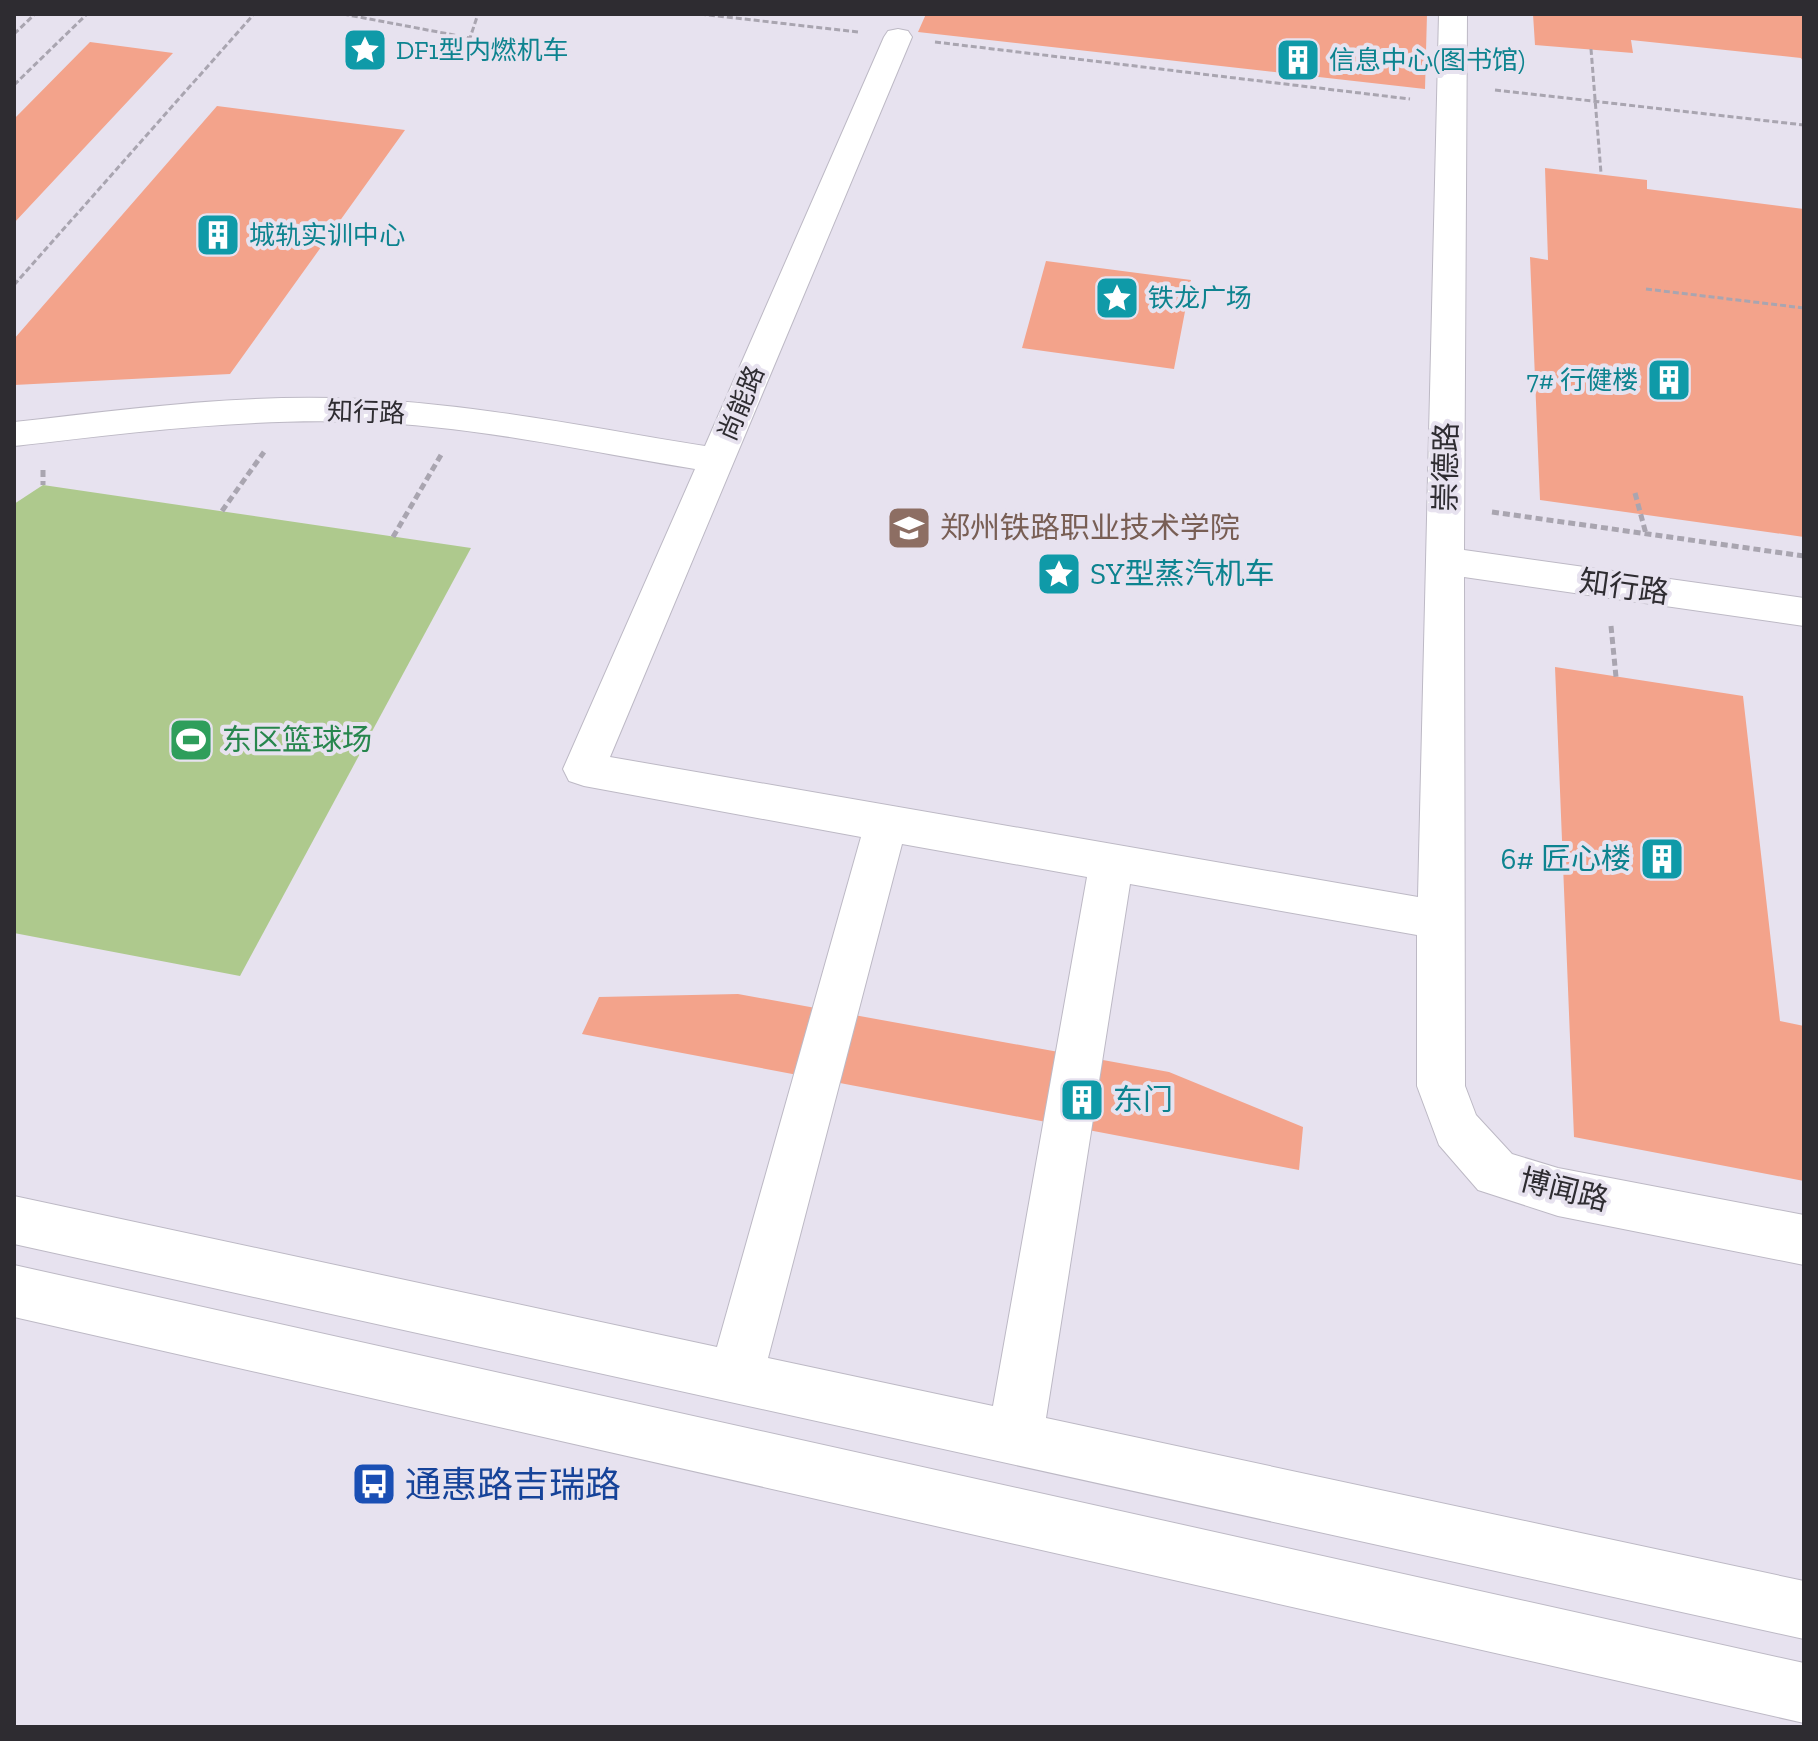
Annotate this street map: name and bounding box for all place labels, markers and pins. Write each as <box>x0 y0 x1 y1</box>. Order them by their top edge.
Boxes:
place icon: DF1型内燃机车 <box>341 26 389 74</box>
place label: DF1型内燃机车 <box>396 34 569 66</box>
building icon: 信息中心(图书馆) <box>1274 36 1322 84</box>
place label: 信息中心(图书馆) <box>1329 44 1525 76</box>
building icon: 城轨实训中心 <box>194 211 242 259</box>
place label: 城轨实训中心 <box>249 219 405 251</box>
place icon: 铁龙广场 <box>1093 274 1141 322</box>
place label: 铁龙广场 <box>1148 282 1252 314</box>
building icon: 7# 行健楼 <box>1645 356 1693 404</box>
place label: 7# 行健楼 <box>1526 364 1638 396</box>
school or university icon: 郑州铁路职业技术学院 <box>885 504 933 552</box>
place label: 郑州铁路职业技术学院 <box>940 510 1240 546</box>
place icon: SY型蒸汽机车 <box>1035 550 1083 598</box>
place label: SY型蒸汽机车 <box>1090 556 1274 592</box>
sports icon: 东区篮球场 <box>167 716 215 764</box>
place label: 东区篮球场 <box>222 722 372 758</box>
building icon: 6# 匠心楼 <box>1638 835 1686 883</box>
place label: 6# 匠心楼 <box>1501 841 1631 877</box>
building icon: 东门 <box>1058 1076 1106 1124</box>
place label: 东门 <box>1113 1082 1173 1118</box>
bus stop icon: 通惠路吉瑞路 <box>350 1460 398 1508</box>
place label: 通惠路吉瑞路 <box>405 1463 621 1506</box>

